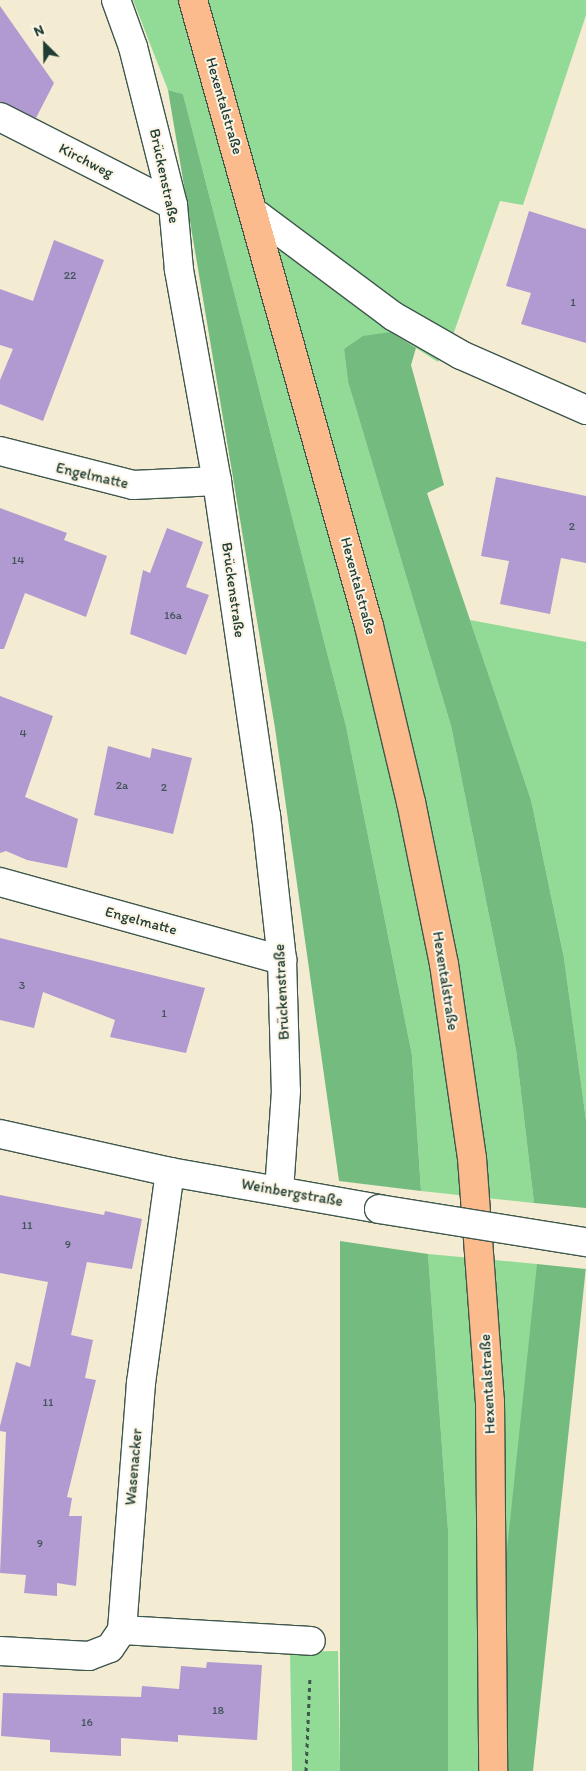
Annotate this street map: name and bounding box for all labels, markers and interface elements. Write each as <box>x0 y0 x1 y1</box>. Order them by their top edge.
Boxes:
north arrow <box>20 20 70 70</box>
text: N <box>31 21 47 40</box>
street label: Hexentalstraße <box>202 55 246 157</box>
street label: Brückenstraße <box>145 127 183 225</box>
street label: Kirchweg <box>56 140 116 182</box>
house number: 22 <box>64 269 76 283</box>
house number: 1 <box>570 296 576 310</box>
street label: Engelmatte <box>54 459 130 493</box>
house number: 2 <box>569 520 575 534</box>
street label: Hexentalstraße <box>336 535 380 637</box>
street label: Brückenstraße <box>217 541 249 639</box>
house number: 14 <box>12 554 24 568</box>
house number: 16a <box>164 609 182 623</box>
house number: 4 <box>19 727 27 741</box>
house number: 2a <box>116 779 128 793</box>
house number: 2 <box>161 781 167 795</box>
street label: Engelmatte <box>103 903 179 939</box>
street label: Hexentalstraße <box>428 930 462 1032</box>
street label: Brückenstraße <box>270 943 294 1041</box>
house number: 3 <box>19 979 25 993</box>
house number: 1 <box>161 1007 167 1021</box>
street label: Weinbergstraße <box>240 1175 344 1211</box>
house number: 11 <box>21 1219 33 1233</box>
house number: 9 <box>65 1238 71 1252</box>
street label: Hexentalstraße <box>476 1334 500 1434</box>
house number: 11 <box>42 1396 54 1410</box>
street label: Wasenacker <box>122 1428 146 1506</box>
house number: 9 <box>37 1537 43 1551</box>
house number: 18 <box>212 1704 224 1718</box>
house number: 16 <box>81 1716 93 1730</box>

